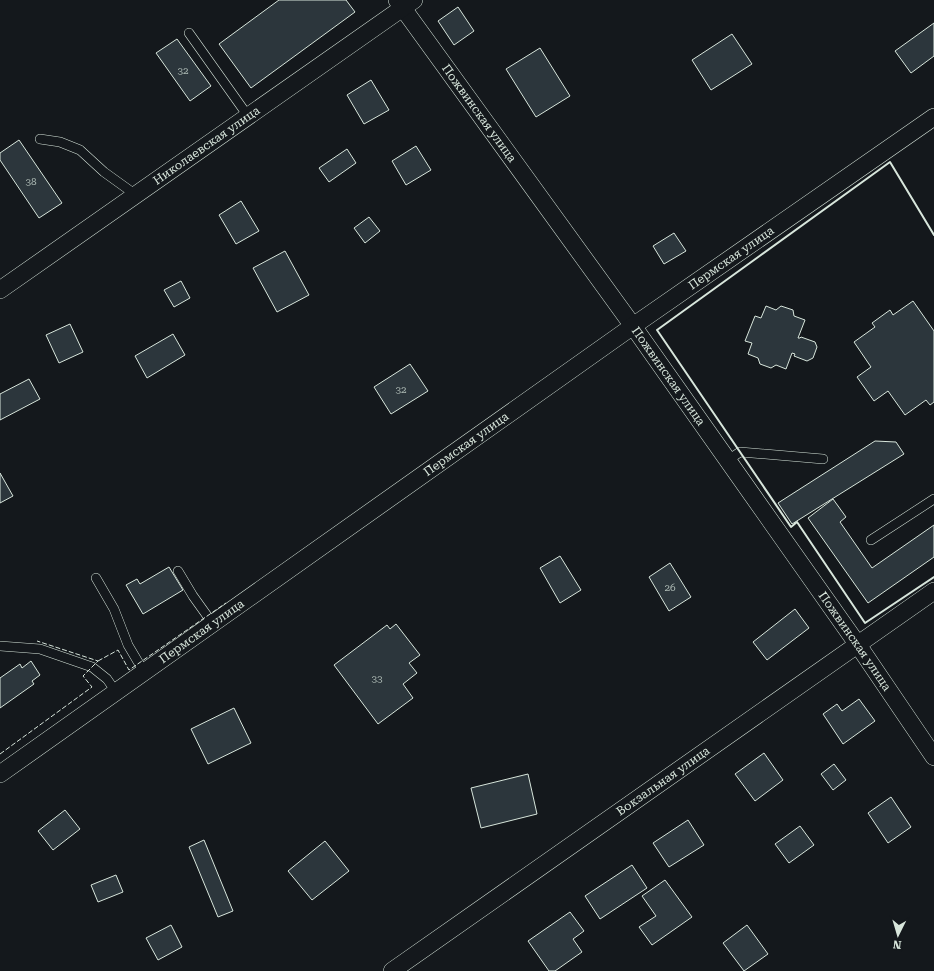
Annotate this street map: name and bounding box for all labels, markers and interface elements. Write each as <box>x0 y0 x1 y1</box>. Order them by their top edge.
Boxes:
street label: Пожвинская улица <box>439 62 520 166</box>
house number: 32 <box>177 65 189 76</box>
street label: Николаевская улица <box>150 103 263 188</box>
house number: 38 <box>25 176 37 187</box>
street label: Пермская улица <box>686 223 777 292</box>
street label: Пожвинская улица <box>629 324 708 429</box>
house number: 32 <box>395 384 407 395</box>
street label: Пермская улица <box>421 409 512 479</box>
house number: 26 <box>664 582 676 593</box>
street label: Пожвинская улица <box>816 589 894 694</box>
street label: Пермская улица <box>156 596 247 666</box>
house number: 33 <box>371 673 383 684</box>
street label: Вокзальная улица <box>614 743 713 819</box>
north arrow <box>878 915 918 955</box>
text: N <box>892 938 902 951</box>

